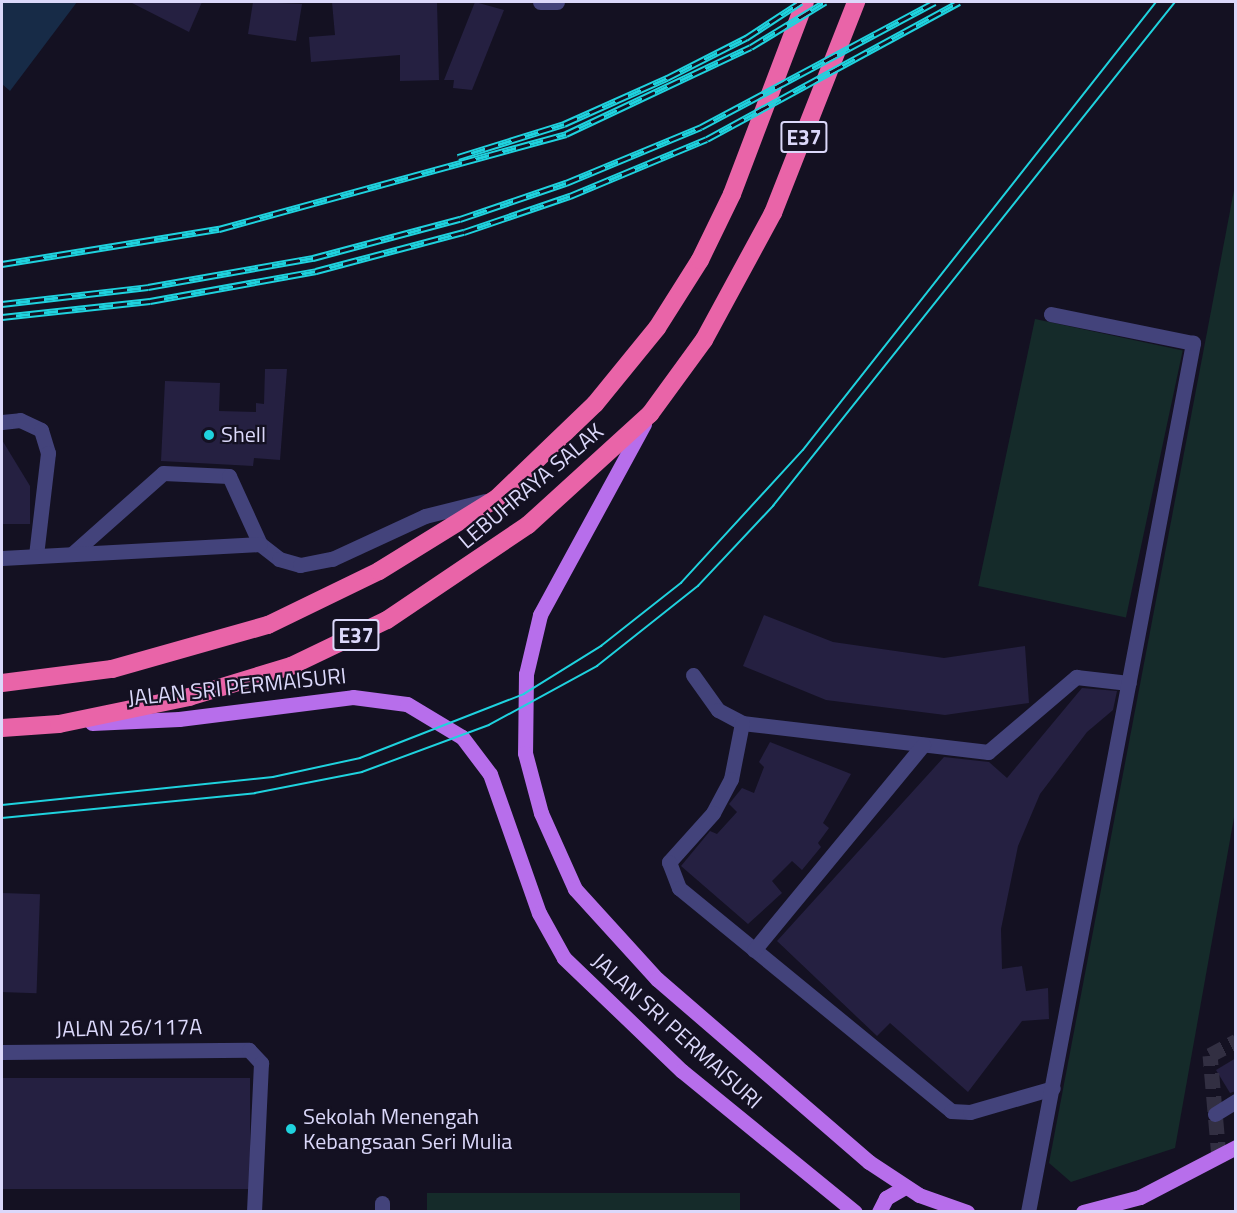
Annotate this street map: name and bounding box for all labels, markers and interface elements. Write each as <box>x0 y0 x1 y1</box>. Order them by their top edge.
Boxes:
road number: E37 <box>780 119 828 155</box>
street label: LEBUHRAYA SALAK <box>453 418 609 554</box>
place label: Shell <box>221 422 266 448</box>
marker: Shell <box>202 428 216 442</box>
road number: E37 <box>332 617 380 653</box>
street label: JALAN SRI PERMAISURI <box>127 662 347 712</box>
street label: JALAN SRI PERMAISURI <box>587 948 767 1114</box>
street label: JALAN 26/117A <box>55 1014 203 1042</box>
place label: Sekolah Menengah Kebangsaan Seri Mulia <box>303 1103 512 1154</box>
marker: Sekolah Menengah Kebangsaan Seri Mulia <box>284 1122 298 1136</box>

